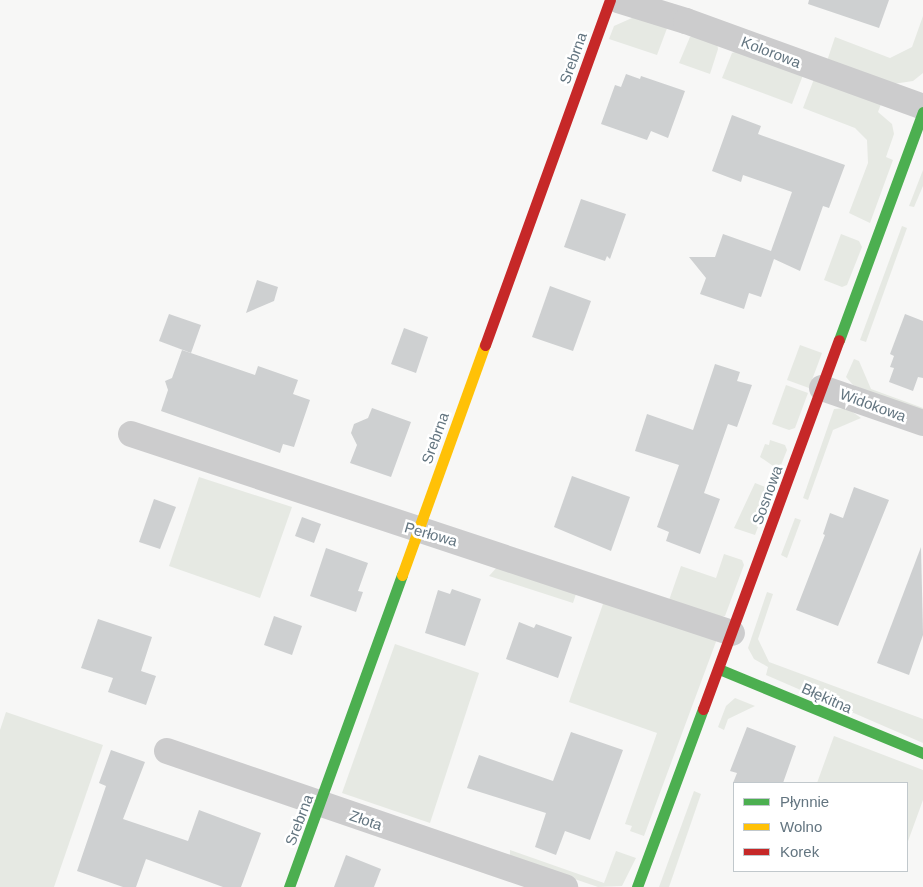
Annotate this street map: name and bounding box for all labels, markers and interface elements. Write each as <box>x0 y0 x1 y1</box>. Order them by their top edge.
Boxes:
street label: Srebrna <box>555 30 591 86</box>
street label: Kolorowa <box>739 32 803 72</box>
street label: Widokowa <box>837 385 909 425</box>
street label: Srebrna <box>417 410 453 466</box>
street label: Sosnowa <box>748 463 786 527</box>
street label: Perłowa <box>402 518 460 550</box>
street label: Błękitna <box>799 679 855 717</box>
legend <box>733 782 908 872</box>
street label: Srebrna <box>281 792 317 848</box>
text: Płynnie <box>780 793 829 810</box>
street label: Złota <box>347 806 385 834</box>
text: Wolno <box>780 818 822 835</box>
text: Korek <box>780 843 819 860</box>

